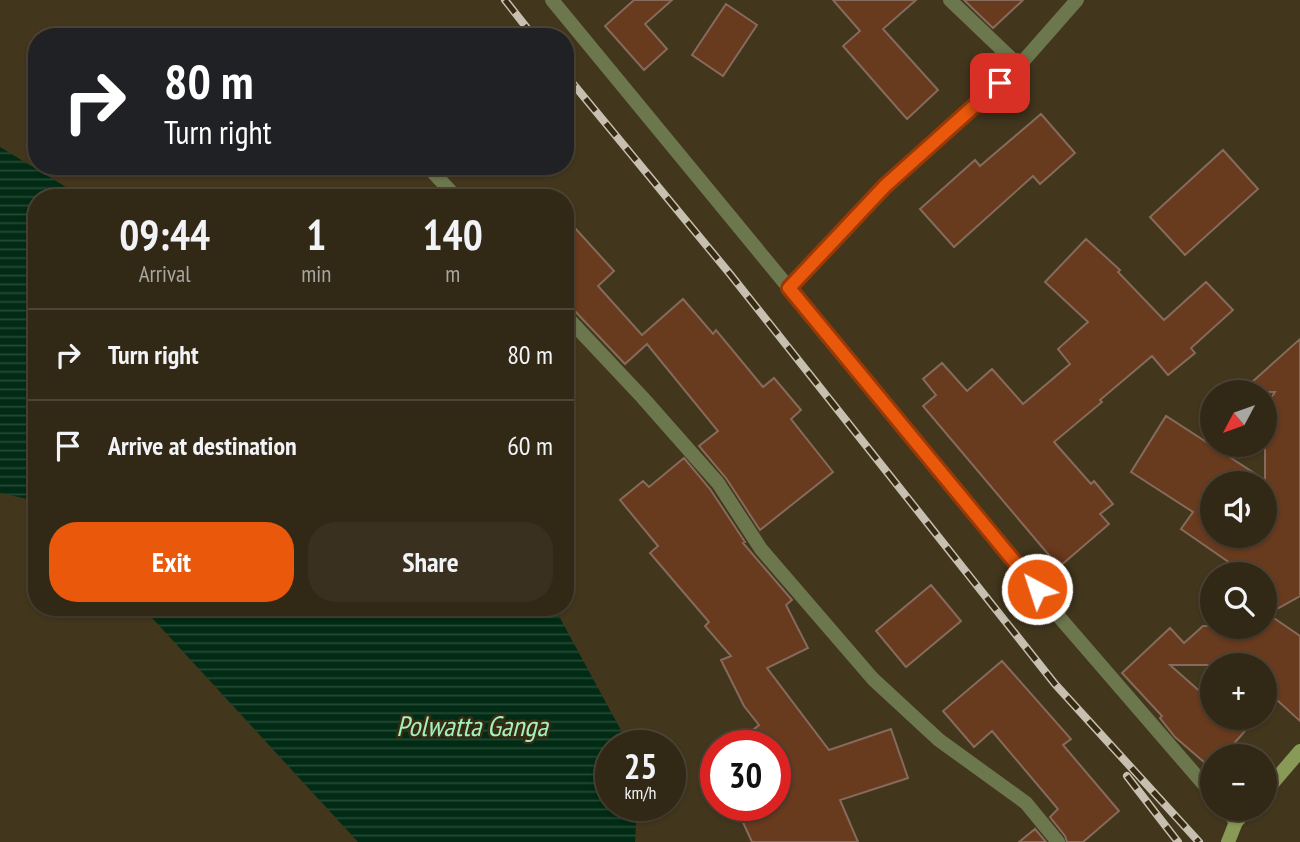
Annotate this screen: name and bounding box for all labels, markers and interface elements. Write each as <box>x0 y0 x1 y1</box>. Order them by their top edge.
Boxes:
text: 80 m <box>164 49 253 113</box>
pin <box>970 53 1030 113</box>
icon: right <box>49 56 140 147</box>
icon: arrive <box>981 64 1019 102</box>
text: Turn right <box>164 111 272 153</box>
text: 09:44 <box>119 207 210 262</box>
text: 1 <box>306 207 326 262</box>
text: 140 <box>423 207 483 262</box>
text: Arrival <box>139 259 191 288</box>
text: min <box>301 259 331 288</box>
text: m <box>445 259 460 288</box>
icon: right <box>49 336 87 374</box>
text: Turn right <box>108 338 199 371</box>
text: 80 m <box>507 338 553 371</box>
north arrow <box>1200 380 1278 457</box>
map controls <box>1200 380 1277 821</box>
icon: arrive <box>49 427 87 465</box>
text: Arrive at destination <box>108 429 297 462</box>
text: 60 m <box>507 429 553 462</box>
button: sound <box>1200 471 1277 548</box>
button: Exit <box>49 522 294 602</box>
button: Share <box>308 522 553 602</box>
position arrow <box>1000 552 1074 626</box>
button: search <box>1200 562 1277 639</box>
button: + <box>1200 653 1277 730</box>
water label: Polwatta Ganga <box>396 707 549 744</box>
speed limit sign: 30 <box>700 730 791 821</box>
text: 25 <box>624 743 657 789</box>
button: − <box>1200 744 1277 821</box>
text: km/h <box>625 781 656 804</box>

